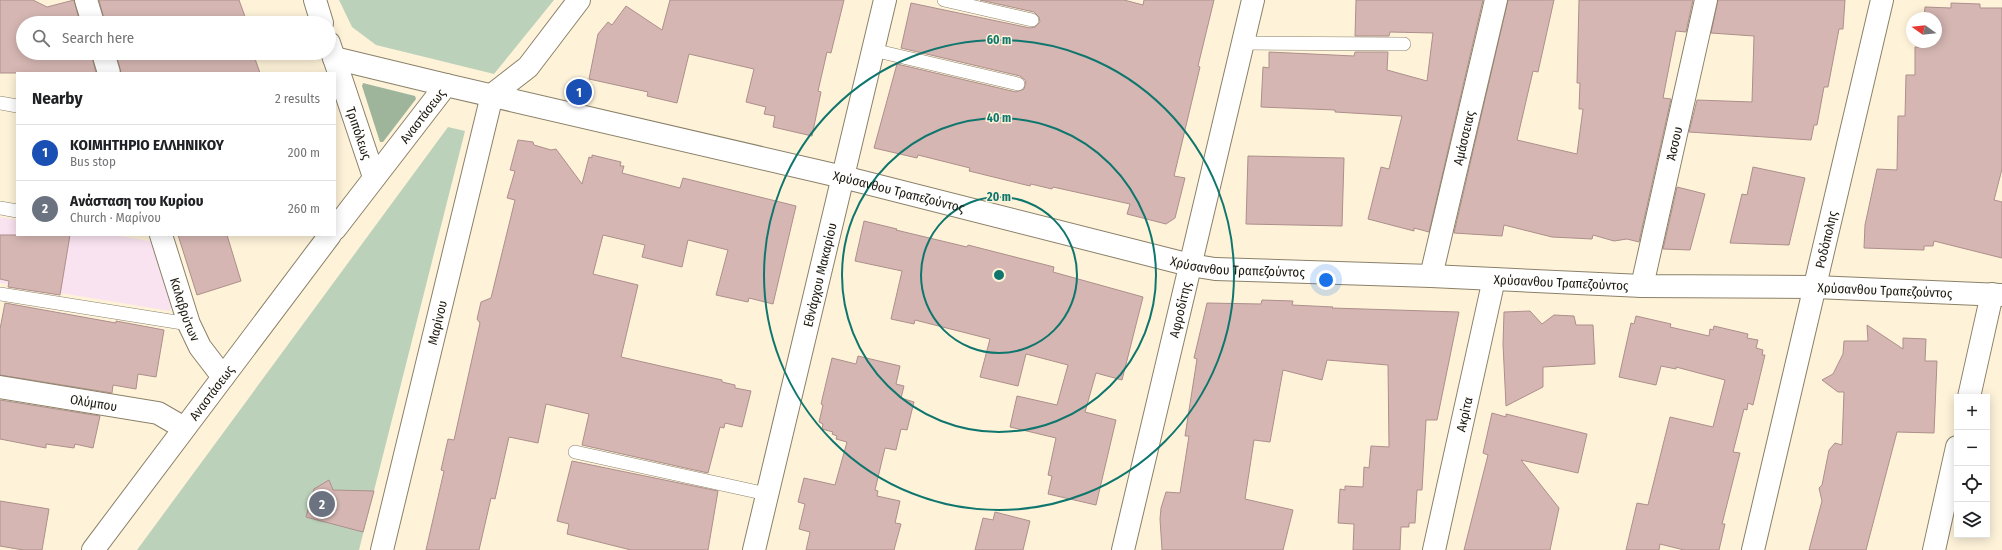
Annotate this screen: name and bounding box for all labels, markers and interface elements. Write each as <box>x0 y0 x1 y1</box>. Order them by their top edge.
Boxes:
north arrow <box>1906 12 1942 48</box>
search box <box>16 16 336 60</box>
icon: search <box>30 27 52 49</box>
text: Search here <box>62 29 134 47</box>
text: 60 m <box>987 33 1011 47</box>
pin: 1 <box>566 77 592 107</box>
street label: Αναστάσεως <box>397 85 449 146</box>
text: Nearby <box>32 88 83 109</box>
text: 2 results <box>275 91 320 106</box>
street label: Τριπόλεως <box>343 105 375 162</box>
street label: Αμάσσειας <box>1450 109 1478 167</box>
text: 40 m <box>987 111 1011 125</box>
street label: Άσσου <box>1663 125 1685 162</box>
text: ΚΟΙΜΗΤΗΡΙΟ ΕΛΛΗΝΙΚΟΥ <box>70 136 224 154</box>
text: 1 <box>42 145 48 160</box>
text: 200 m <box>288 145 320 160</box>
text: Bus stop <box>70 154 116 169</box>
street label: Χρύσανθου Τραπεζούντος <box>832 168 967 216</box>
text: 20 m <box>986 190 1011 204</box>
text: Ανάσταση του Κυρίου <box>70 192 204 210</box>
text: 2 <box>42 201 48 216</box>
text: 260 m <box>288 201 320 216</box>
street label: Ροδόπολης <box>1812 209 1840 270</box>
text: Church · Μαρίνου <box>70 210 161 225</box>
street label: Εθνάρχου Μακαρίου <box>800 221 840 328</box>
street label: Χρύσανθου Τραπεζούντος <box>1169 253 1306 280</box>
centre of rings <box>992 268 1006 282</box>
your location <box>1316 270 1336 290</box>
street label: Χρύσανθου Τραπεζούντος <box>1493 272 1629 293</box>
street label: Καλαβρύτων <box>167 276 203 344</box>
street label: Αφροδίτης <box>1166 280 1194 339</box>
street label: Χρύσανθου Τραπεζούντος <box>1817 280 1953 301</box>
street label: Μαρίνου <box>425 299 450 347</box>
street label: Αναστάσεως <box>186 362 238 423</box>
street label: Ολύμπου <box>69 392 118 414</box>
map controls <box>1954 394 1990 538</box>
button: + <box>1954 394 1990 430</box>
street label: Ακρίτα <box>1453 396 1476 433</box>
button: − <box>1954 430 1990 466</box>
button: locate <box>1954 466 1990 502</box>
pin: 2 <box>309 489 335 519</box>
button: layers <box>1954 502 1990 538</box>

